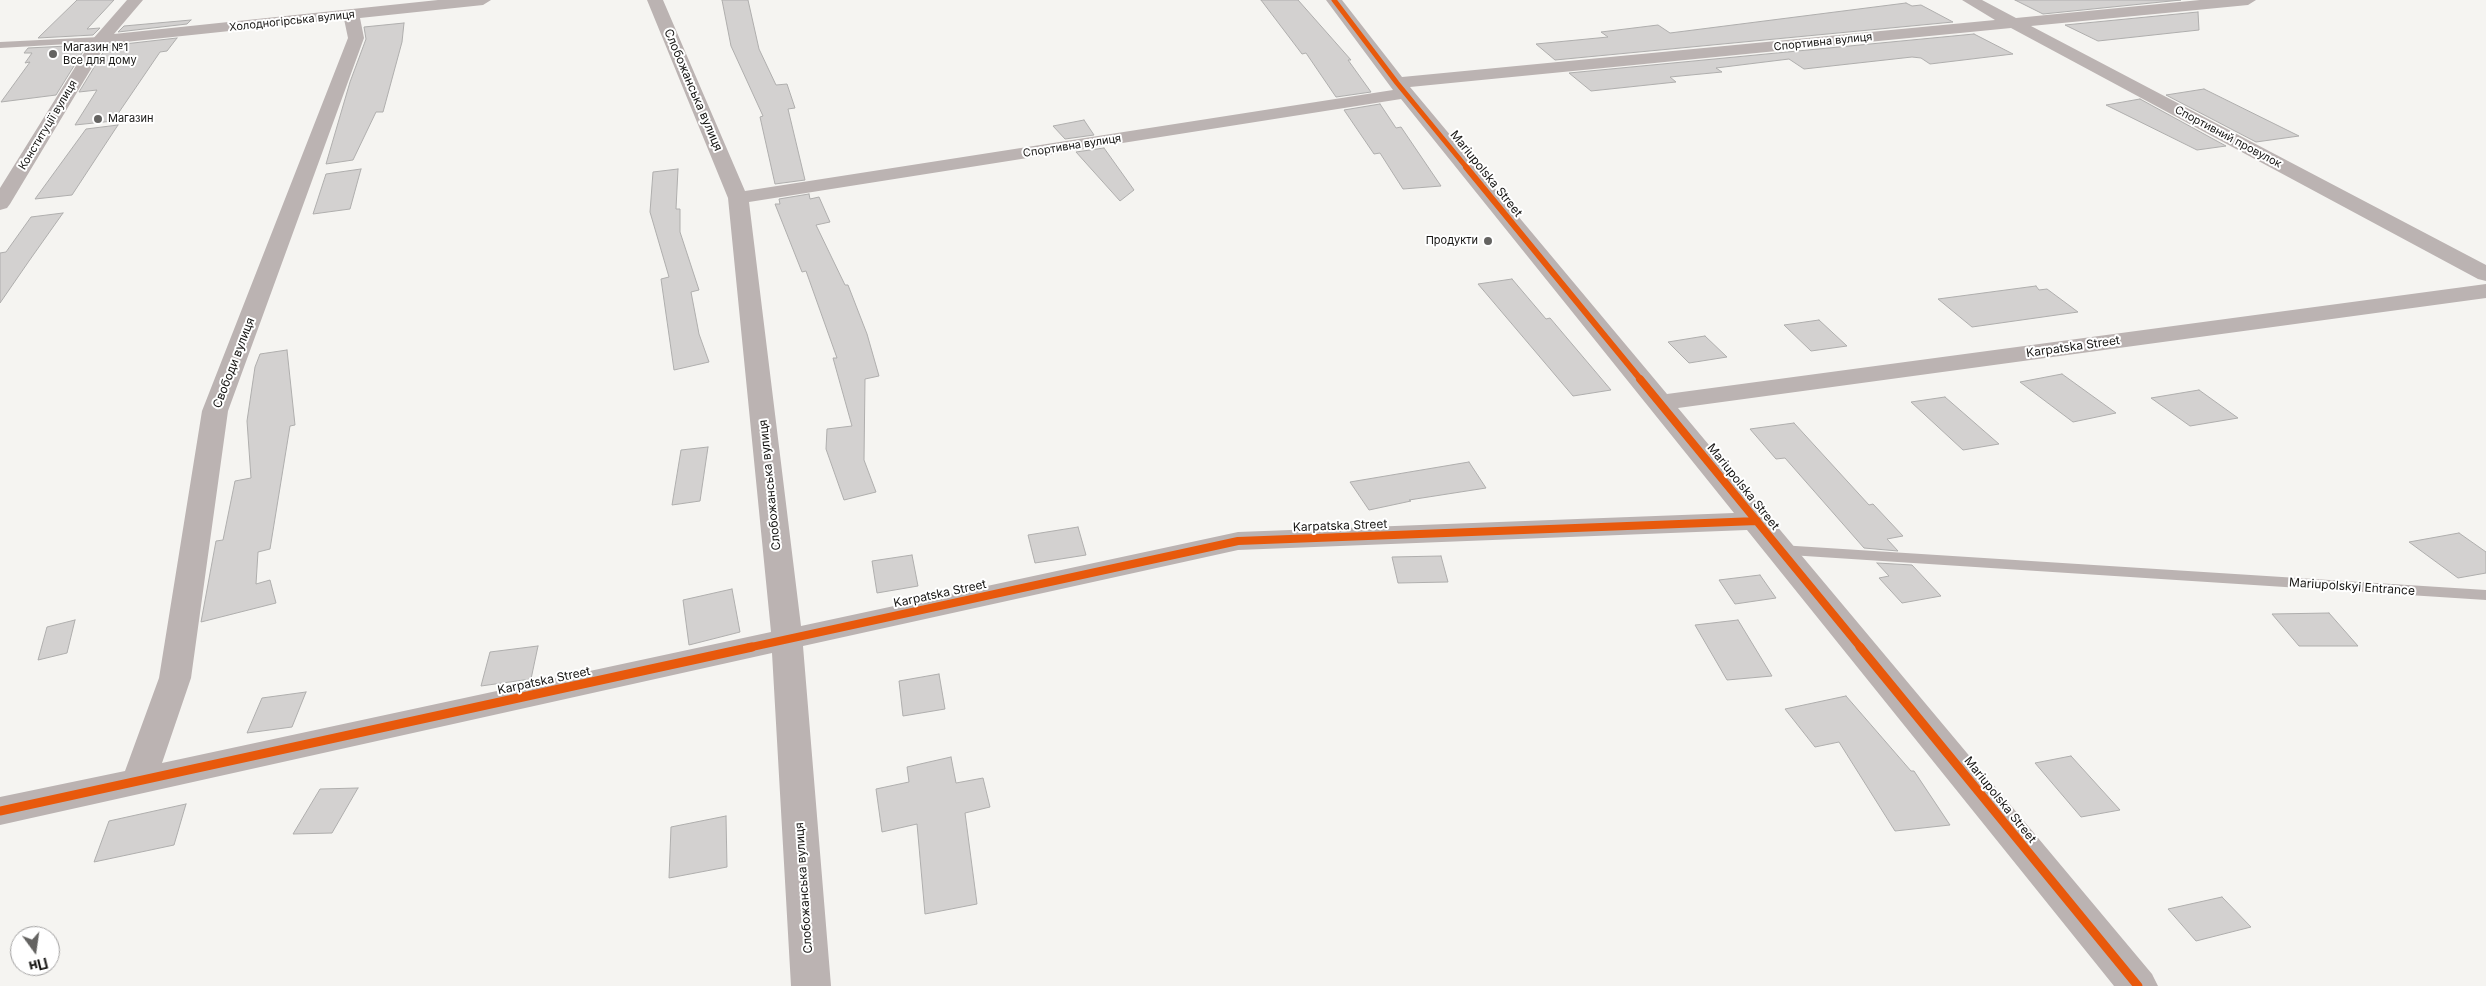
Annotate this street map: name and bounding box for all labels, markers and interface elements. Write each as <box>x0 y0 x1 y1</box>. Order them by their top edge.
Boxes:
street label: Холодногірська вулиця <box>229 8 355 34</box>
street label: Слобожанська вулиця <box>661 27 725 153</box>
street label: Спортивна вулиця <box>1773 30 1873 54</box>
place label: Магазин №1 Все для дому <box>63 41 137 67</box>
marker: Магазин №1 Все для дому <box>47 48 59 60</box>
street label: Конституції вулиця <box>16 78 80 172</box>
street label: Спортивний провулок <box>2172 103 2284 171</box>
place label: Магазин <box>108 112 154 126</box>
marker: Магазин <box>92 113 104 125</box>
street label: Mariupolska Street <box>1447 128 1525 220</box>
street label: Спортивна вулиця <box>1022 132 1122 160</box>
place label: Продукти <box>1426 234 1478 248</box>
marker: Продукти <box>1482 235 1494 247</box>
street label: Свободи вулиця <box>210 316 258 410</box>
street label: Karpatska Street <box>2025 333 2121 361</box>
street label: Слобожанська вулиця <box>756 419 784 551</box>
street label: Mariupolska Street <box>1704 441 1782 533</box>
street label: Karpatska Street <box>1293 517 1387 535</box>
street label: Mariupolskyi Entrance <box>2289 575 2415 599</box>
street label: Karpatska Street <box>892 577 988 611</box>
street label: Karpatska Street <box>496 664 592 698</box>
street label: Mariupolska Street <box>1961 754 2039 846</box>
street label: Слобожанська вулиця <box>792 822 816 954</box>
north arrow <box>10 926 60 976</box>
text: Пн <box>27 955 50 976</box>

